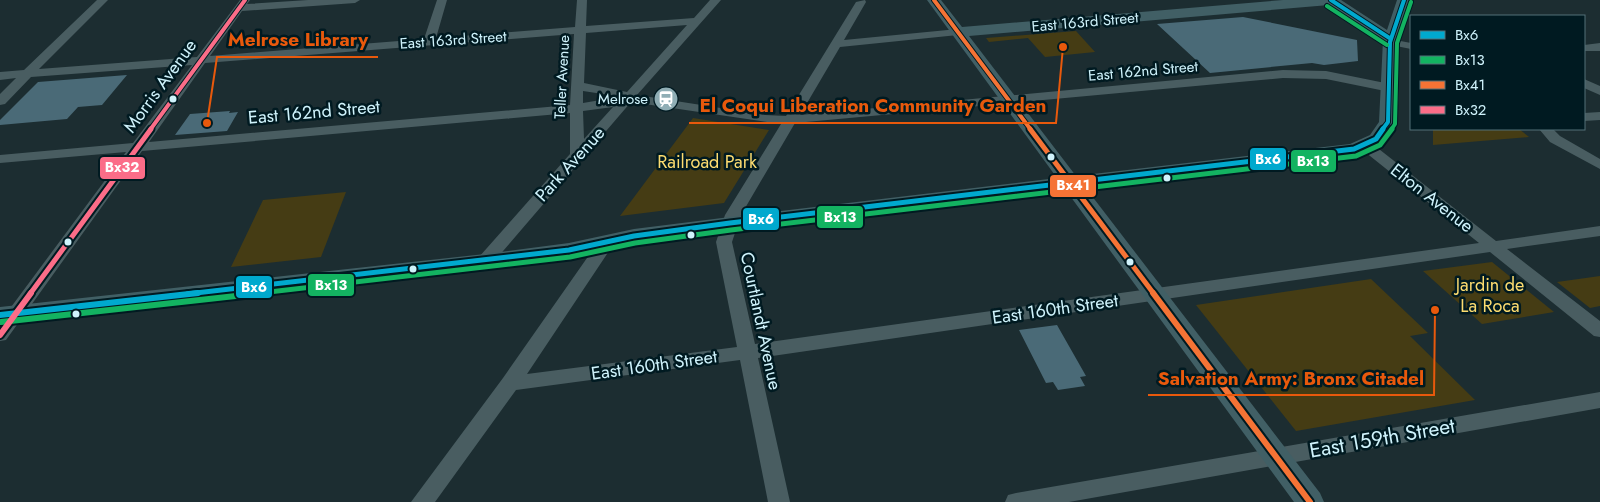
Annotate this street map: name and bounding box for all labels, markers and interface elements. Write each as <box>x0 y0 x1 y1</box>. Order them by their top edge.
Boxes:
street label: East 163rd Street <box>1031 6 1140 38</box>
legend <box>1410 15 1585 130</box>
callout: Melrose Library <box>217 23 378 57</box>
text: Bx6 <box>1455 24 1478 46</box>
street label: East 163rd Street <box>399 25 508 55</box>
text: Melrose Library <box>228 26 369 53</box>
street label: Morris Avenue <box>117 34 203 138</box>
street label: Teller Avenue <box>549 34 575 120</box>
text: Bx13 <box>1455 49 1485 71</box>
street label: East 162nd Street <box>1087 55 1199 87</box>
text: Bx41 <box>1455 74 1485 96</box>
station icon: Melrose <box>653 86 679 112</box>
place label: Melrose <box>598 88 648 110</box>
callout: El Coqui Liberation Community Garden <box>689 89 1056 123</box>
text: El Coqui Liberation Community Garden <box>700 92 1046 119</box>
street label: East 162nd Street <box>247 93 382 131</box>
unlabelled marker <box>168 94 178 104</box>
text: Bx32 <box>1455 99 1486 121</box>
street label: Park Avenue <box>529 121 611 207</box>
line badge: Bx6 <box>1249 147 1287 171</box>
park label: Railroad Park <box>657 149 757 175</box>
text: Bx6 <box>1255 149 1281 169</box>
line badge: Bx13 <box>1290 149 1337 173</box>
text: Bx13 <box>1297 151 1330 171</box>
unlabelled marker <box>1046 152 1056 162</box>
line badge: Bx32 <box>99 156 146 180</box>
text: Bx32 <box>105 157 139 177</box>
street label: Elton Avenue <box>1385 157 1479 239</box>
unlabelled marker <box>1162 173 1172 183</box>
line badge: Bx41 <box>1049 174 1097 198</box>
text: Bx41 <box>1056 175 1090 195</box>
line badge: Bx13 <box>816 205 864 229</box>
line badge: Bx6 <box>742 207 780 231</box>
text: Bx13 <box>824 207 857 227</box>
text: Bx6 <box>748 209 774 229</box>
unlabelled marker <box>686 230 696 240</box>
unlabelled marker <box>63 237 73 247</box>
street label: Courtlandt Avenue <box>734 250 788 392</box>
unlabelled marker <box>1125 257 1135 267</box>
unlabelled marker <box>408 264 418 274</box>
park label: Jardin de La Roca <box>1454 272 1524 319</box>
line badge: Bx13 <box>307 273 355 297</box>
line badge: Bx6 <box>235 275 273 299</box>
text: Bx13 <box>315 275 348 295</box>
text: Bx6 <box>241 277 267 297</box>
street label: East 160th Street <box>990 287 1120 331</box>
unlabelled marker <box>71 309 81 319</box>
street label: East 160th Street <box>589 343 719 387</box>
callout: Salvation Army: Bronx Citadel <box>1148 361 1434 395</box>
text: Salvation Army: Bronx Citadel <box>1158 365 1424 392</box>
street label: East 159th Street <box>1307 410 1457 466</box>

